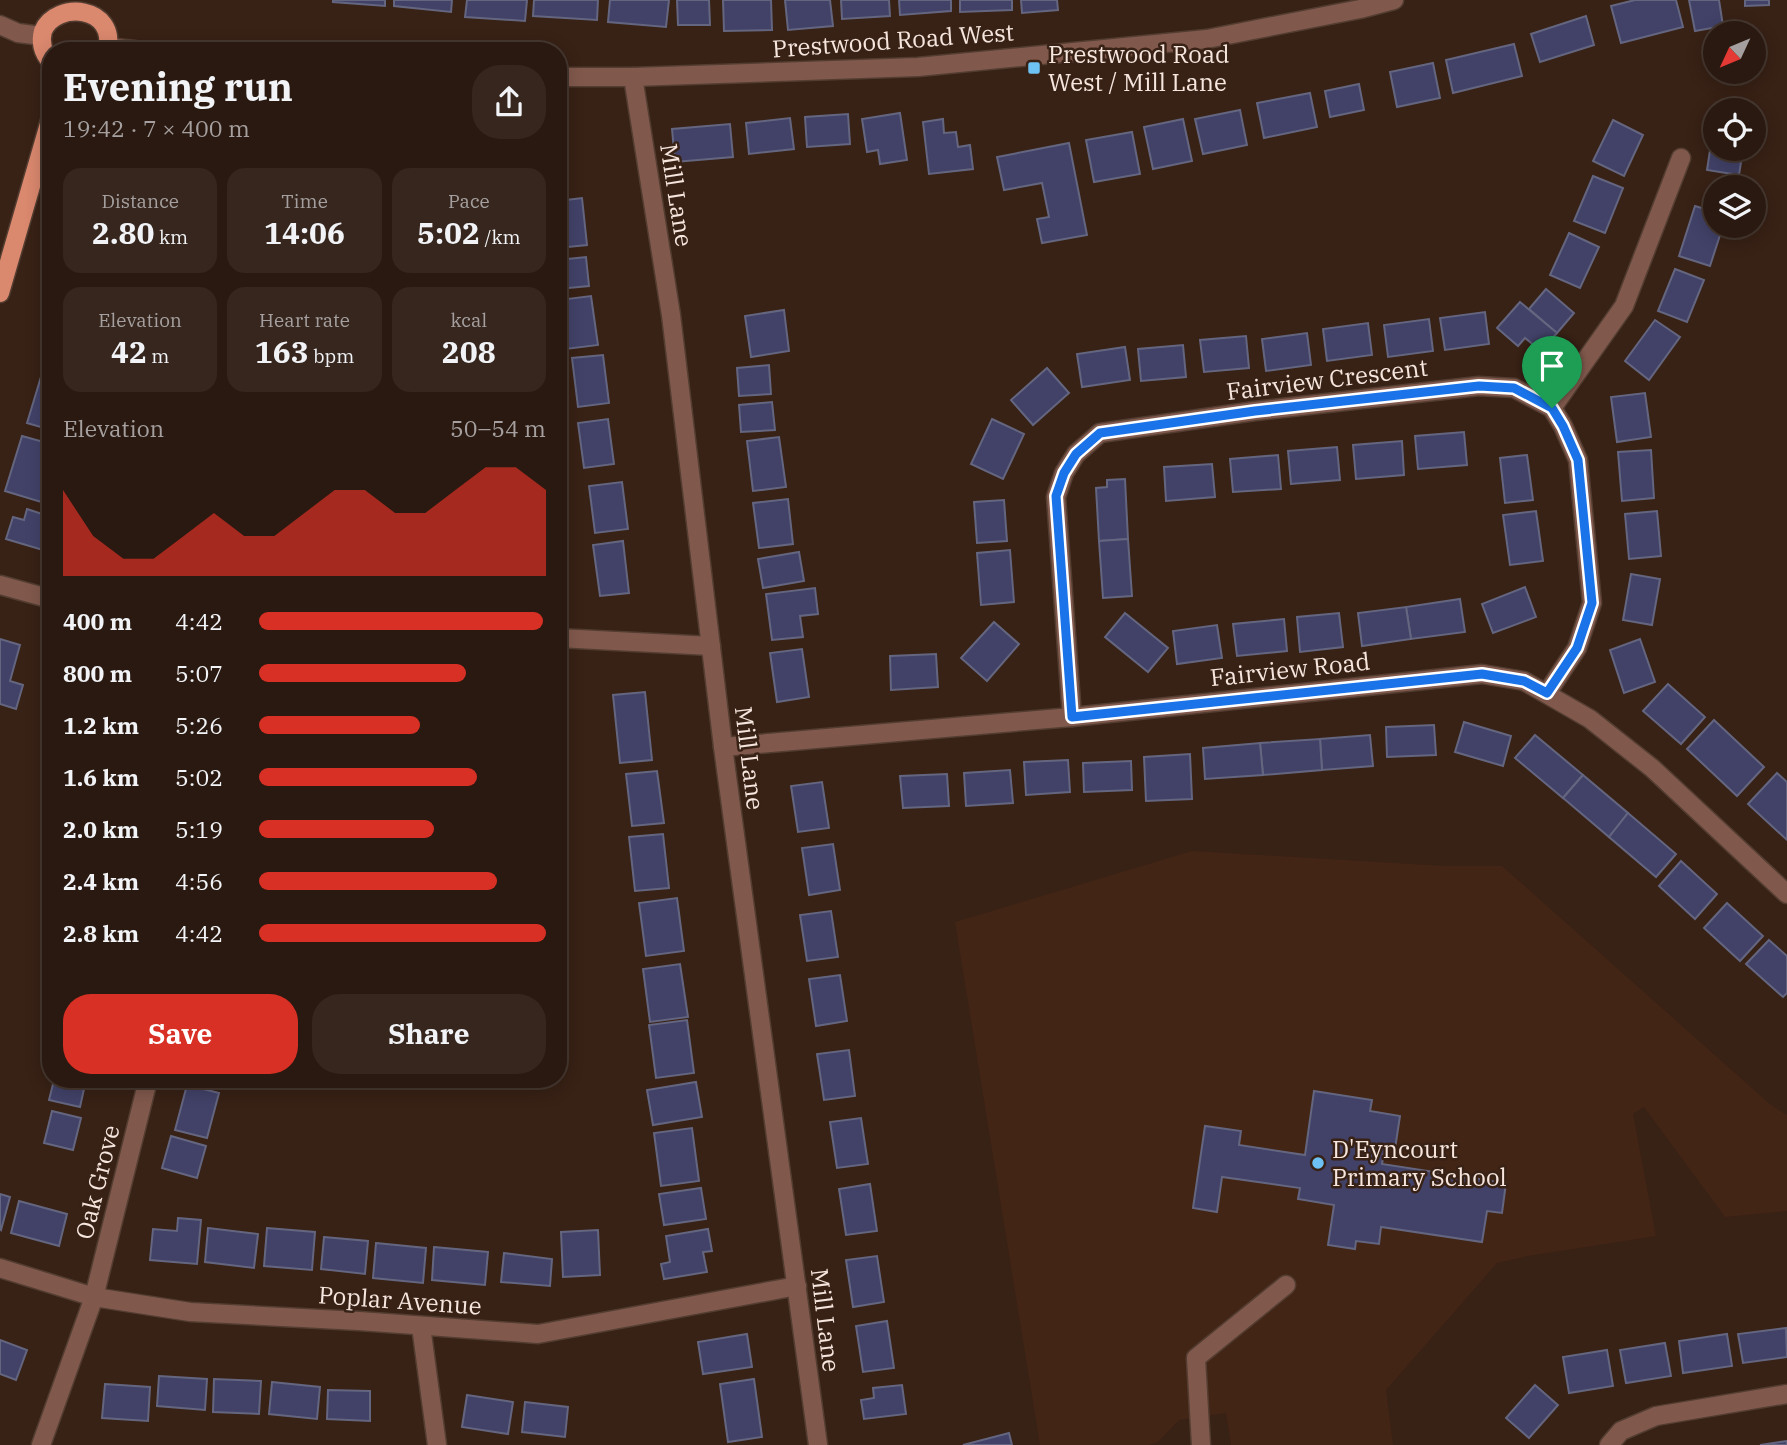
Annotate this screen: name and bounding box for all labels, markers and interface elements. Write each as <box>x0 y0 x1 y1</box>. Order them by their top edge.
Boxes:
street label: Prestwood Road West <box>771 16 1015 64</box>
north arrow <box>1703 21 1766 84</box>
map controls <box>1703 21 1766 238</box>
place label: Prestwood Road West / Mill Lane <box>1048 38 1230 98</box>
marker: Prestwood Road West / Mill Lane <box>1026 60 1042 76</box>
text: Evening run <box>63 62 293 111</box>
button: share <box>472 65 546 139</box>
button: locate <box>1703 98 1766 161</box>
text: 19:42 · 7 × 400 m <box>63 113 250 143</box>
street label: Mill Lane <box>653 141 701 249</box>
button: layers <box>1703 175 1766 238</box>
text: Distance <box>101 189 179 213</box>
text: Time <box>281 189 328 213</box>
text: Pace <box>448 189 490 213</box>
text: 2.80 <box>92 213 155 252</box>
text: 14:06 <box>264 213 345 252</box>
text: 5:02 <box>417 213 480 252</box>
text: km <box>155 225 188 249</box>
text: /km <box>480 225 521 249</box>
text: Elevation <box>98 308 182 332</box>
text: Heart rate <box>259 308 350 332</box>
text: kcal <box>451 308 487 332</box>
text: 42 <box>111 332 147 371</box>
text: 163 <box>255 332 309 371</box>
text: 208 <box>442 332 496 371</box>
pin <box>1522 336 1582 408</box>
text: m <box>147 344 169 368</box>
text: bpm <box>309 344 354 368</box>
icon: arrive <box>1533 347 1571 385</box>
street label: Fairview Crescent <box>1224 351 1430 407</box>
text: Elevation <box>63 413 164 443</box>
text: 50–54 m <box>450 413 546 443</box>
text: 400 m <box>63 606 132 636</box>
text: 4:42 <box>175 606 223 636</box>
street label: Fairview Road <box>1208 645 1372 693</box>
text: 800 m <box>63 658 132 688</box>
text: 5:07 <box>175 658 223 688</box>
street label: Mill Lane <box>728 704 772 812</box>
text: 1.2 km <box>63 710 139 740</box>
text: 5:26 <box>175 710 223 740</box>
text: 1.6 km <box>63 762 139 792</box>
text: 5:02 <box>175 762 223 792</box>
text: 2.0 km <box>63 814 139 844</box>
text: 5:19 <box>175 814 223 844</box>
text: 2.4 km <box>63 866 139 896</box>
text: 4:56 <box>175 866 223 896</box>
text: 2.8 km <box>63 918 139 948</box>
text: 4:42 <box>175 918 223 948</box>
button: Save <box>63 994 298 1074</box>
button: Share <box>312 994 546 1074</box>
street label: Oak Grove <box>67 1122 127 1242</box>
place label: D'Eyncourt Primary School <box>1332 1133 1507 1193</box>
marker: D'Eyncourt Primary School <box>1310 1155 1326 1171</box>
street label: Mill Lane <box>804 1266 848 1374</box>
street label: Poplar Avenue <box>317 1278 483 1322</box>

